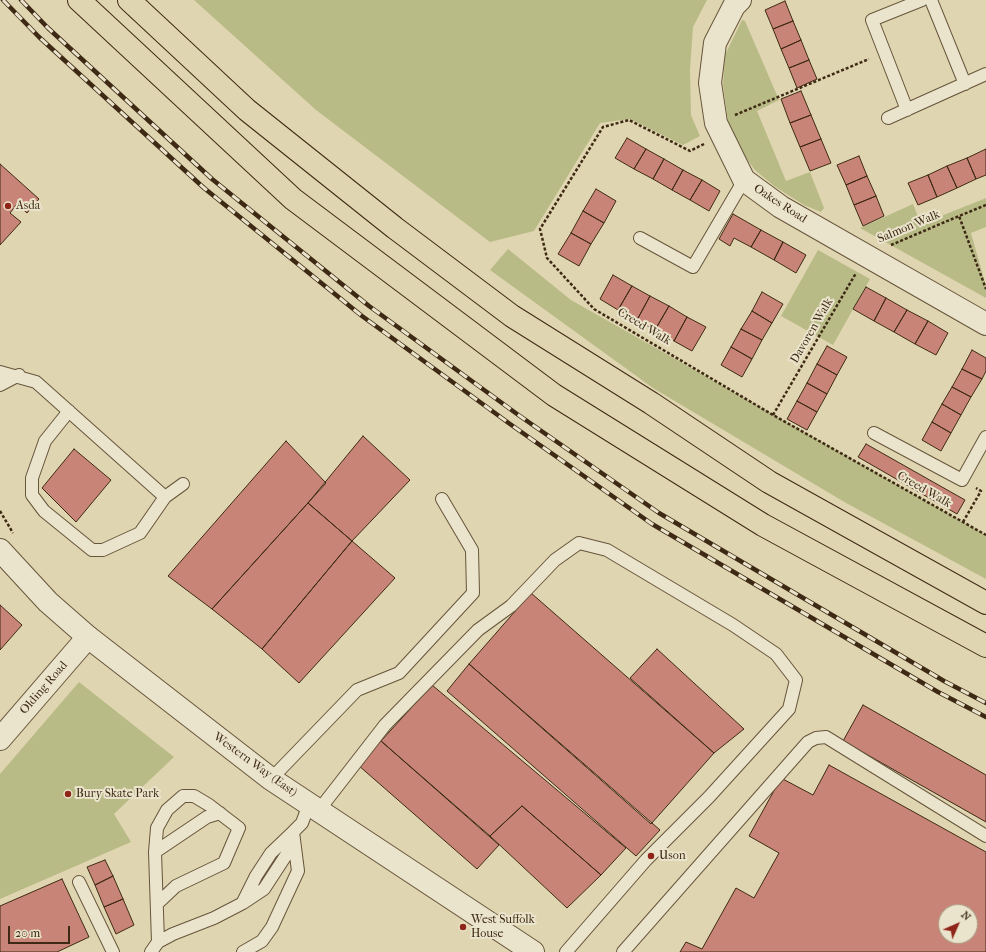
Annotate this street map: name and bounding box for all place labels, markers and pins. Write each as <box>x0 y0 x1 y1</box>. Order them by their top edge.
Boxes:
place label: Asda <box>16 199 40 213</box>
marker: Asda <box>3 201 13 211</box>
place label: Bury Skate Park <box>76 787 159 801</box>
marker: Bury Skate Park <box>63 789 73 799</box>
place label: Uson <box>659 849 686 863</box>
marker: Uson <box>646 851 656 861</box>
place label: West Suffolk House <box>471 913 535 941</box>
marker: West Suffolk House <box>458 922 468 932</box>

